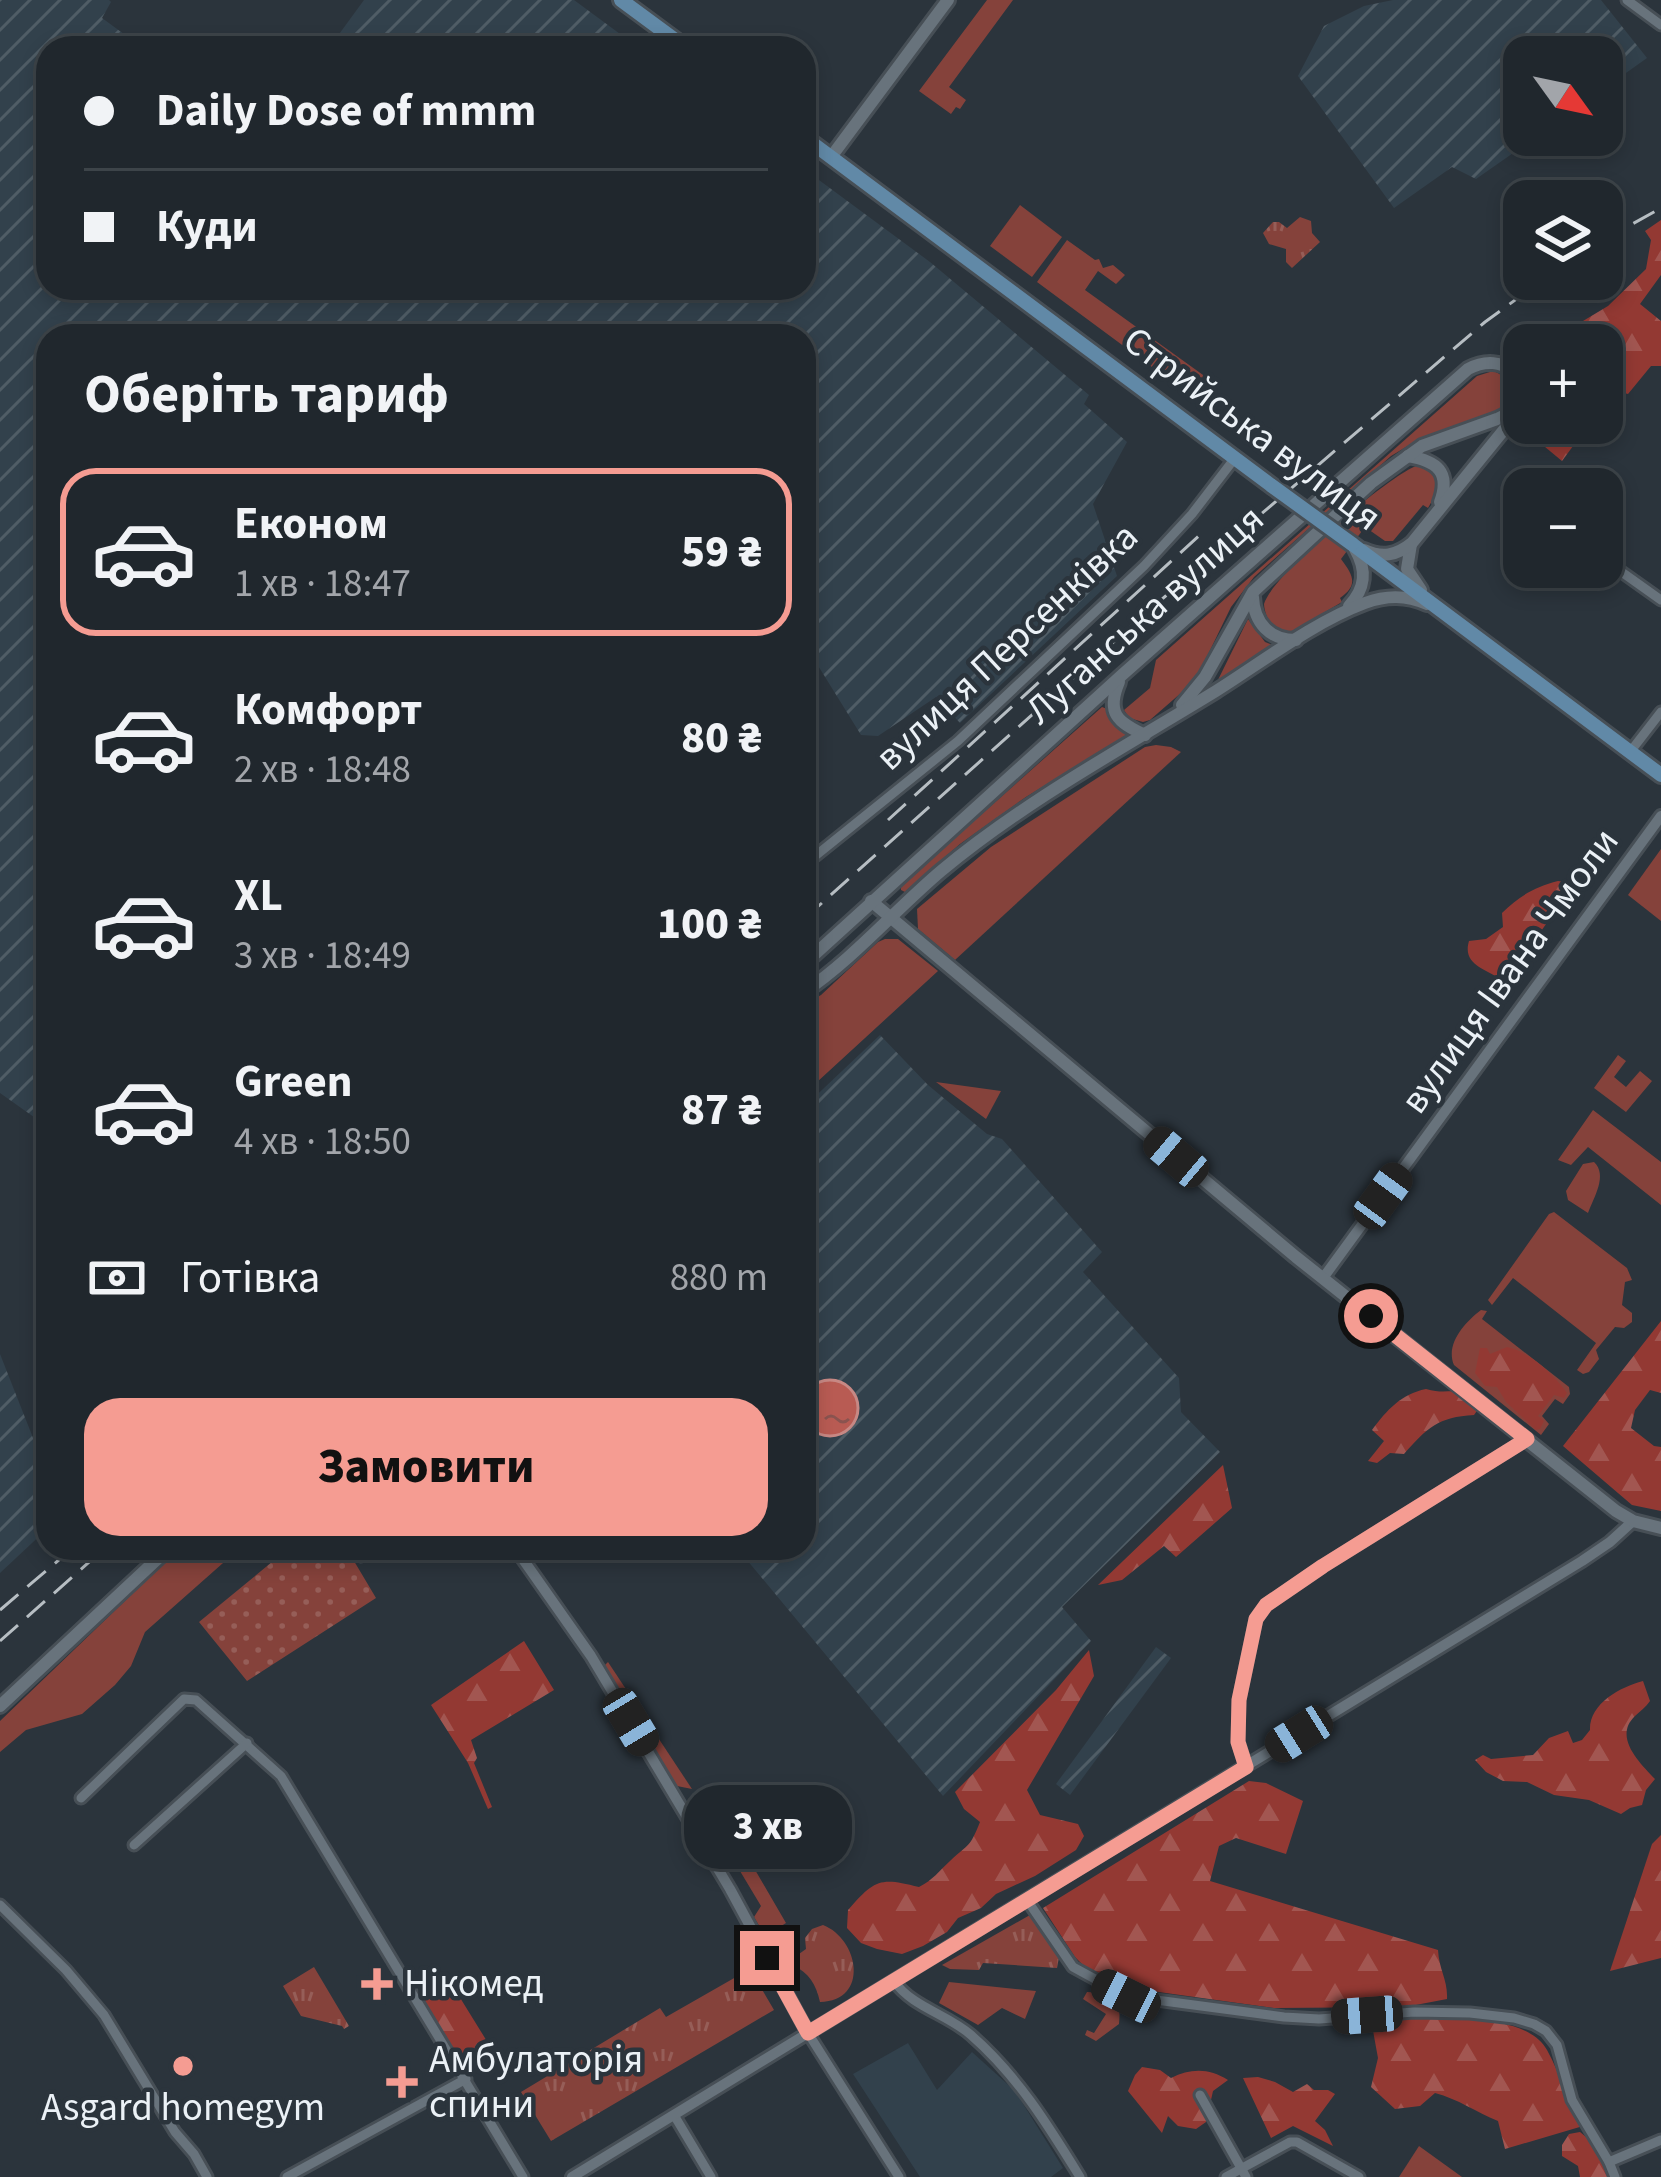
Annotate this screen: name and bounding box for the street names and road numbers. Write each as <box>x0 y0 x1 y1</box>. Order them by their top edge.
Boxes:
street label: Стрийська вулиця <box>1111 313 1393 545</box>
street label: Луганська вулиця <box>1013 492 1277 738</box>
street label: вулиця Персенківка <box>863 510 1151 784</box>
street label: вулиця Івана Чмоли <box>1387 817 1633 1125</box>

